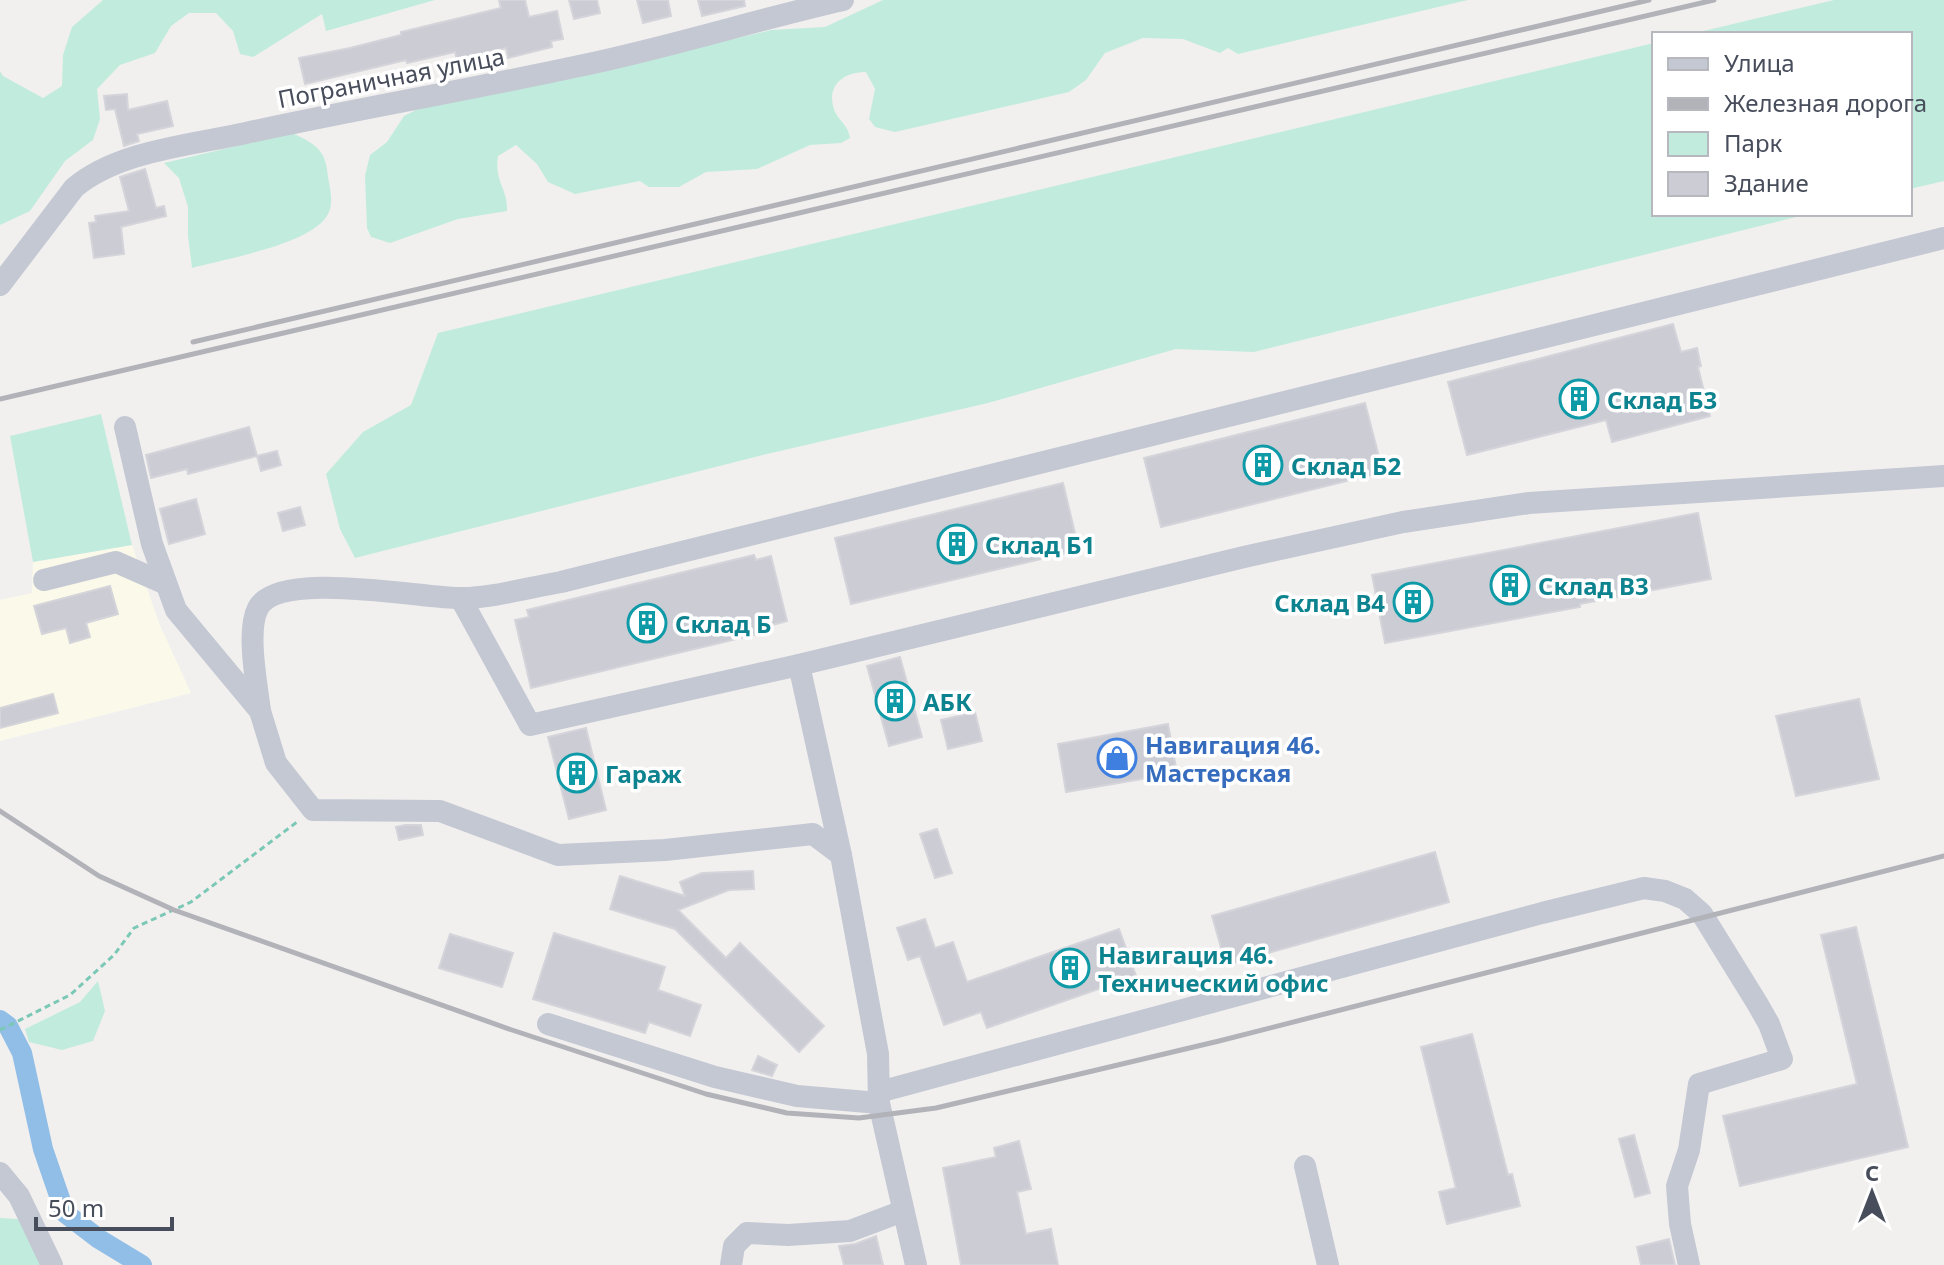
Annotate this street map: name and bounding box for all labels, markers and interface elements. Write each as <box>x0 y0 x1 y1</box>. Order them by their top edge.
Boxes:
legend <box>1652 32 1912 216</box>
street label: Пограничная улица <box>275 39 507 115</box>
text: Улица <box>1724 46 1795 79</box>
text: Железная дорога <box>1724 86 1927 119</box>
text: Парк <box>1724 126 1783 159</box>
text: Здание <box>1724 166 1809 199</box>
building icon: Склад Б3 <box>1558 378 1600 420</box>
place label: Склад Б3 <box>1607 383 1717 416</box>
building icon: Склад Б2 <box>1242 444 1284 486</box>
place label: Склад Б2 <box>1291 449 1401 482</box>
building icon: Склад Б1 <box>936 523 978 565</box>
place label: Склад Б1 <box>985 528 1095 561</box>
building icon: Склад В3 <box>1489 564 1531 606</box>
place label: Склад В3 <box>1538 569 1649 602</box>
building icon: Склад В4 <box>1392 581 1434 623</box>
place label: Склад В4 <box>1274 586 1385 619</box>
building icon: Склад Б <box>626 602 668 644</box>
place label: Склад Б <box>675 607 772 640</box>
building icon: АБК <box>874 680 916 722</box>
place label: АБК <box>923 685 972 718</box>
place label: Навигация 46. Мастерская <box>1145 728 1321 789</box>
shop icon: Навигация 46. Мастерская <box>1096 737 1138 779</box>
building icon: Гараж <box>556 752 598 794</box>
place label: Гараж <box>605 757 682 790</box>
place label: Навигация 46. Технический офис <box>1098 938 1329 999</box>
building icon: Навигация 46. Технический офис <box>1049 947 1091 989</box>
north arrow <box>1832 1153 1912 1233</box>
text: С <box>1865 1157 1879 1187</box>
scale bar <box>36 1181 172 1231</box>
text: 50 m <box>48 1191 104 1224</box>

